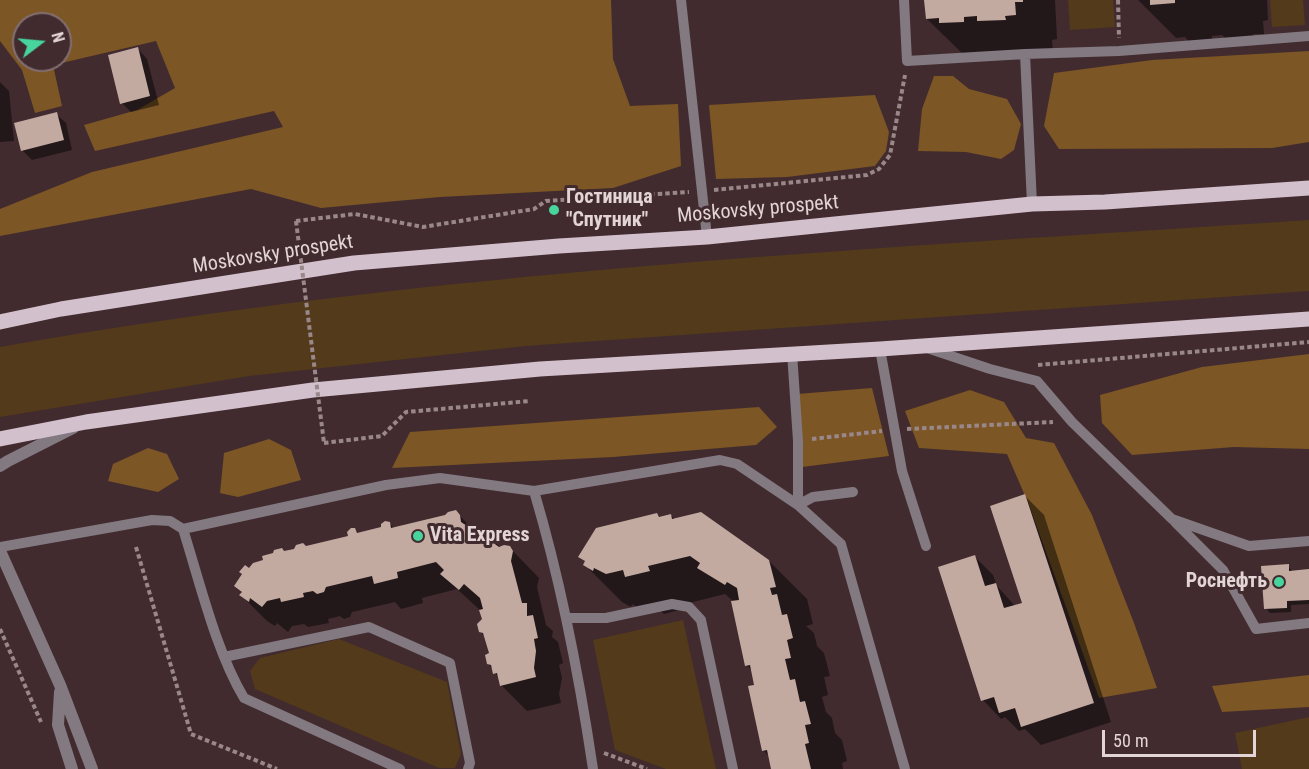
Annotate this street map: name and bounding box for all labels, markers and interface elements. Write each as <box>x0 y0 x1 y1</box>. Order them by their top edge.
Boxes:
north arrow <box>12 12 72 72</box>
text: N <box>47 30 68 45</box>
place label: Гостиница "Спутник" <box>566 186 653 233</box>
street label: Moskovsky prospekt <box>676 191 840 229</box>
marker: Гостиница "Спутник" <box>547 203 561 217</box>
street label: Moskovsky prospekt <box>191 230 355 280</box>
place label: Vita Express <box>430 524 530 548</box>
marker: Vita Express <box>411 529 425 543</box>
place label: Роснефть <box>1186 570 1267 594</box>
marker: Роснефть <box>1272 575 1286 589</box>
scale bar <box>1105 718 1260 756</box>
text: 50 m <box>1113 730 1148 751</box>

